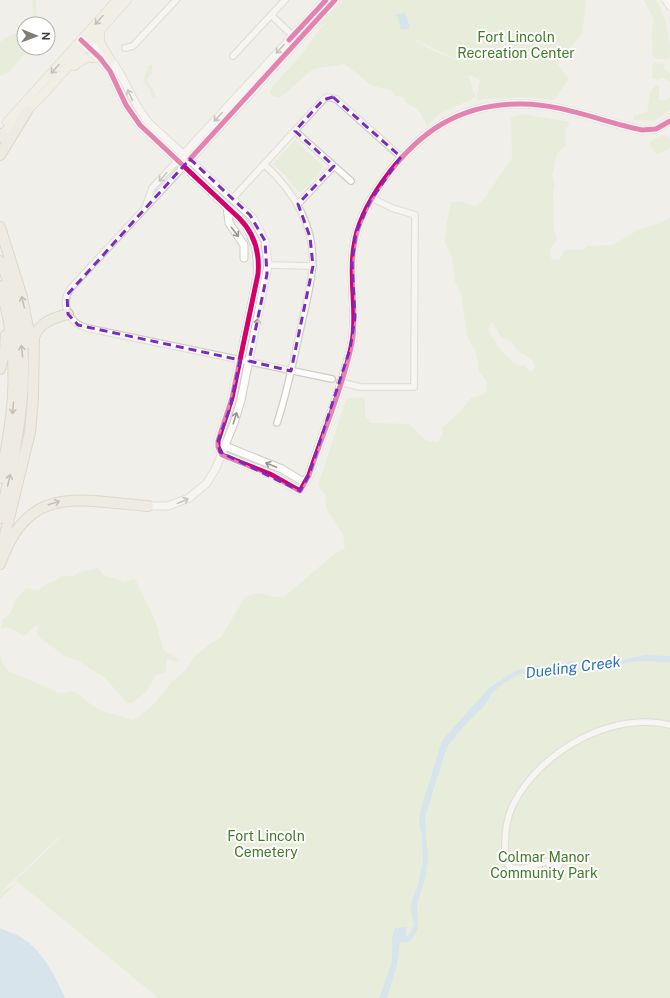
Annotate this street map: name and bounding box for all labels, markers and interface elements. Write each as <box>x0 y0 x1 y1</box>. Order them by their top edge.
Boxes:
one-way arrow <box>94 15 104 25</box>
north arrow <box>16 16 56 56</box>
park label: Fort Lincoln Recreation Center <box>457 29 575 61</box>
text: N <box>40 32 52 41</box>
one-way arrow <box>276 44 285 55</box>
one-way arrow <box>51 63 60 74</box>
one-way arrow <box>126 89 133 101</box>
one-way arrow <box>213 112 223 122</box>
one-way arrow <box>159 171 168 181</box>
one-way arrow <box>231 227 240 238</box>
one-way arrow <box>19 295 26 308</box>
one-way arrow <box>254 317 262 330</box>
one-way arrow <box>18 345 26 358</box>
one-way arrow <box>9 401 17 414</box>
one-way arrow <box>232 413 240 425</box>
one-way arrow <box>266 460 278 468</box>
one-way arrow <box>5 474 13 487</box>
one-way arrow <box>176 497 188 504</box>
one-way arrow <box>47 499 60 506</box>
water label: Dueling Creek <box>524 653 622 681</box>
park label: Fort Lincoln Cemetery <box>227 828 305 860</box>
park label: Colmar Manor Community Park <box>490 849 598 881</box>

